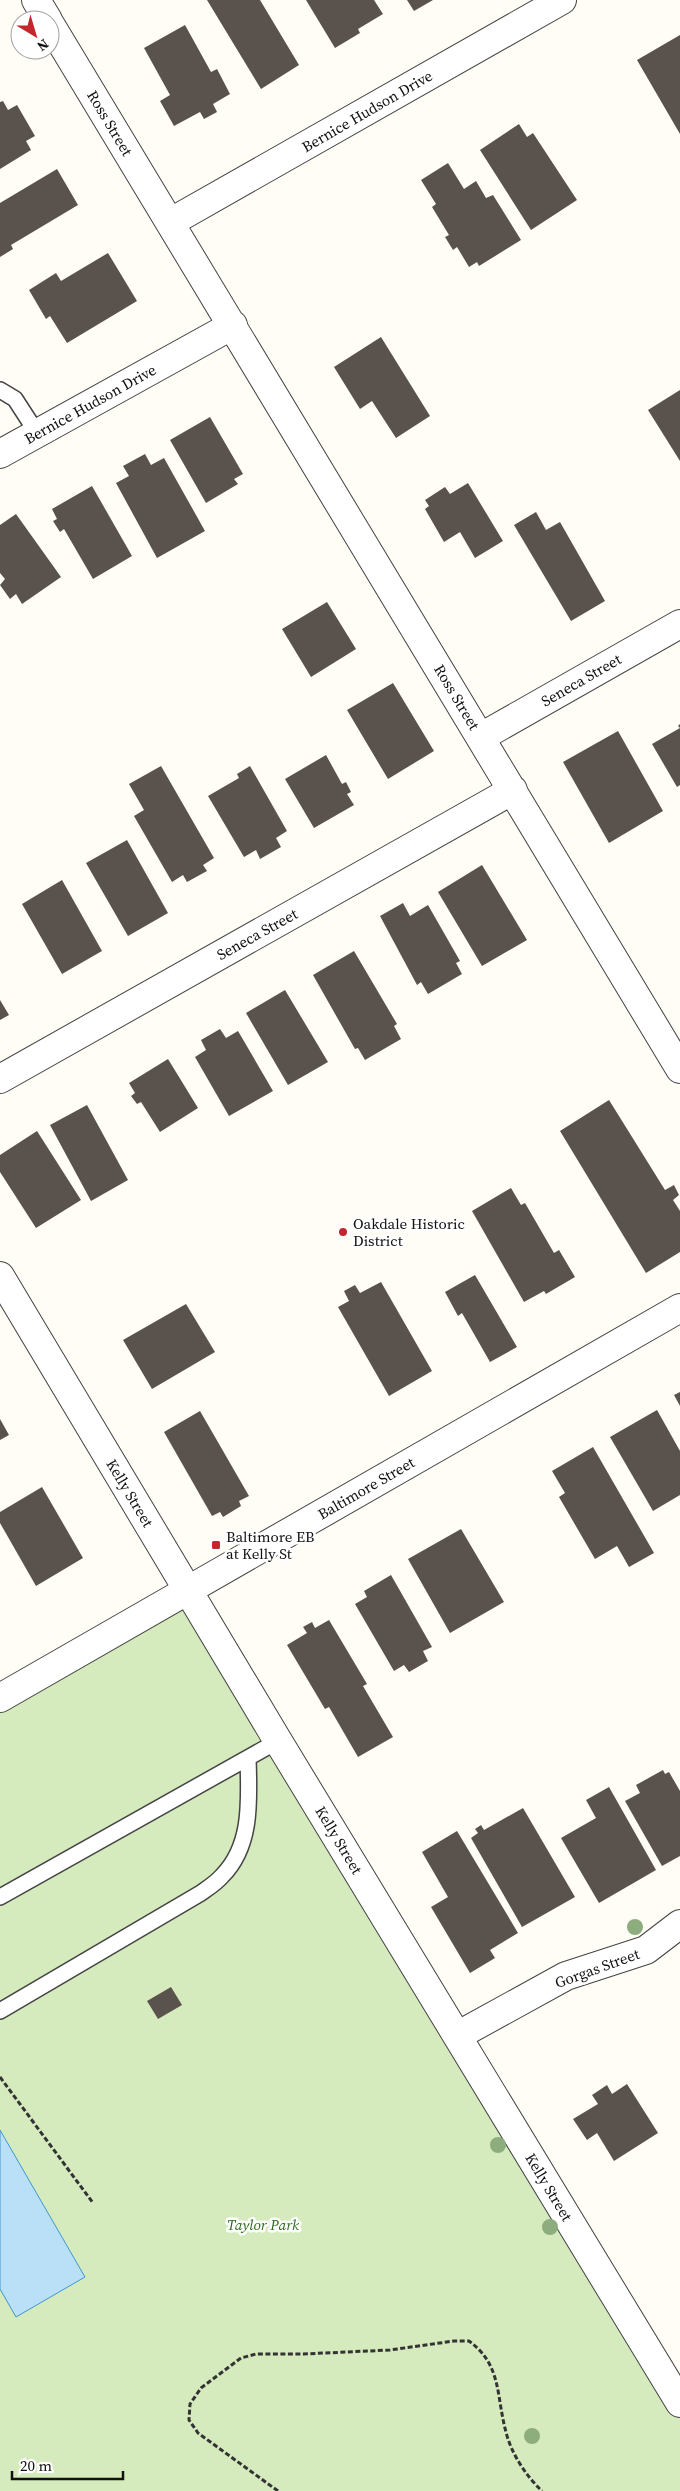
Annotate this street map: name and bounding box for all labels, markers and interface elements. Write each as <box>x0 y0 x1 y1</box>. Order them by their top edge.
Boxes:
north arrow <box>10 10 60 60</box>
text: N <box>33 34 53 56</box>
street label: Bernice Hudson Drive <box>298 65 436 157</box>
street label: Ross Street <box>82 86 138 160</box>
street label: Bernice Hudson Drive <box>20 359 160 449</box>
street label: Seneca Street <box>537 649 625 711</box>
street label: Ross Street <box>429 660 485 734</box>
street label: Seneca Street <box>213 903 301 965</box>
place label: Oakdale Historic District <box>353 1213 465 1251</box>
marker: Oakdale Historic District <box>337 1226 349 1238</box>
street label: Baltimore Street <box>314 1452 418 1524</box>
street label: Kelly Street <box>101 1455 159 1531</box>
place label: Baltimore EB at Kelly St <box>226 1526 314 1564</box>
marker: Baltimore EB at Kelly St <box>210 1539 222 1551</box>
street label: Kelly Street <box>310 1802 368 1878</box>
street label: Gorgas Street <box>552 1943 642 1993</box>
street label: Kelly Street <box>520 2149 578 2225</box>
park label: Taylor Park <box>227 2214 300 2235</box>
scale bar <box>12 2448 124 2480</box>
text: 20 m <box>20 2455 52 2476</box>

